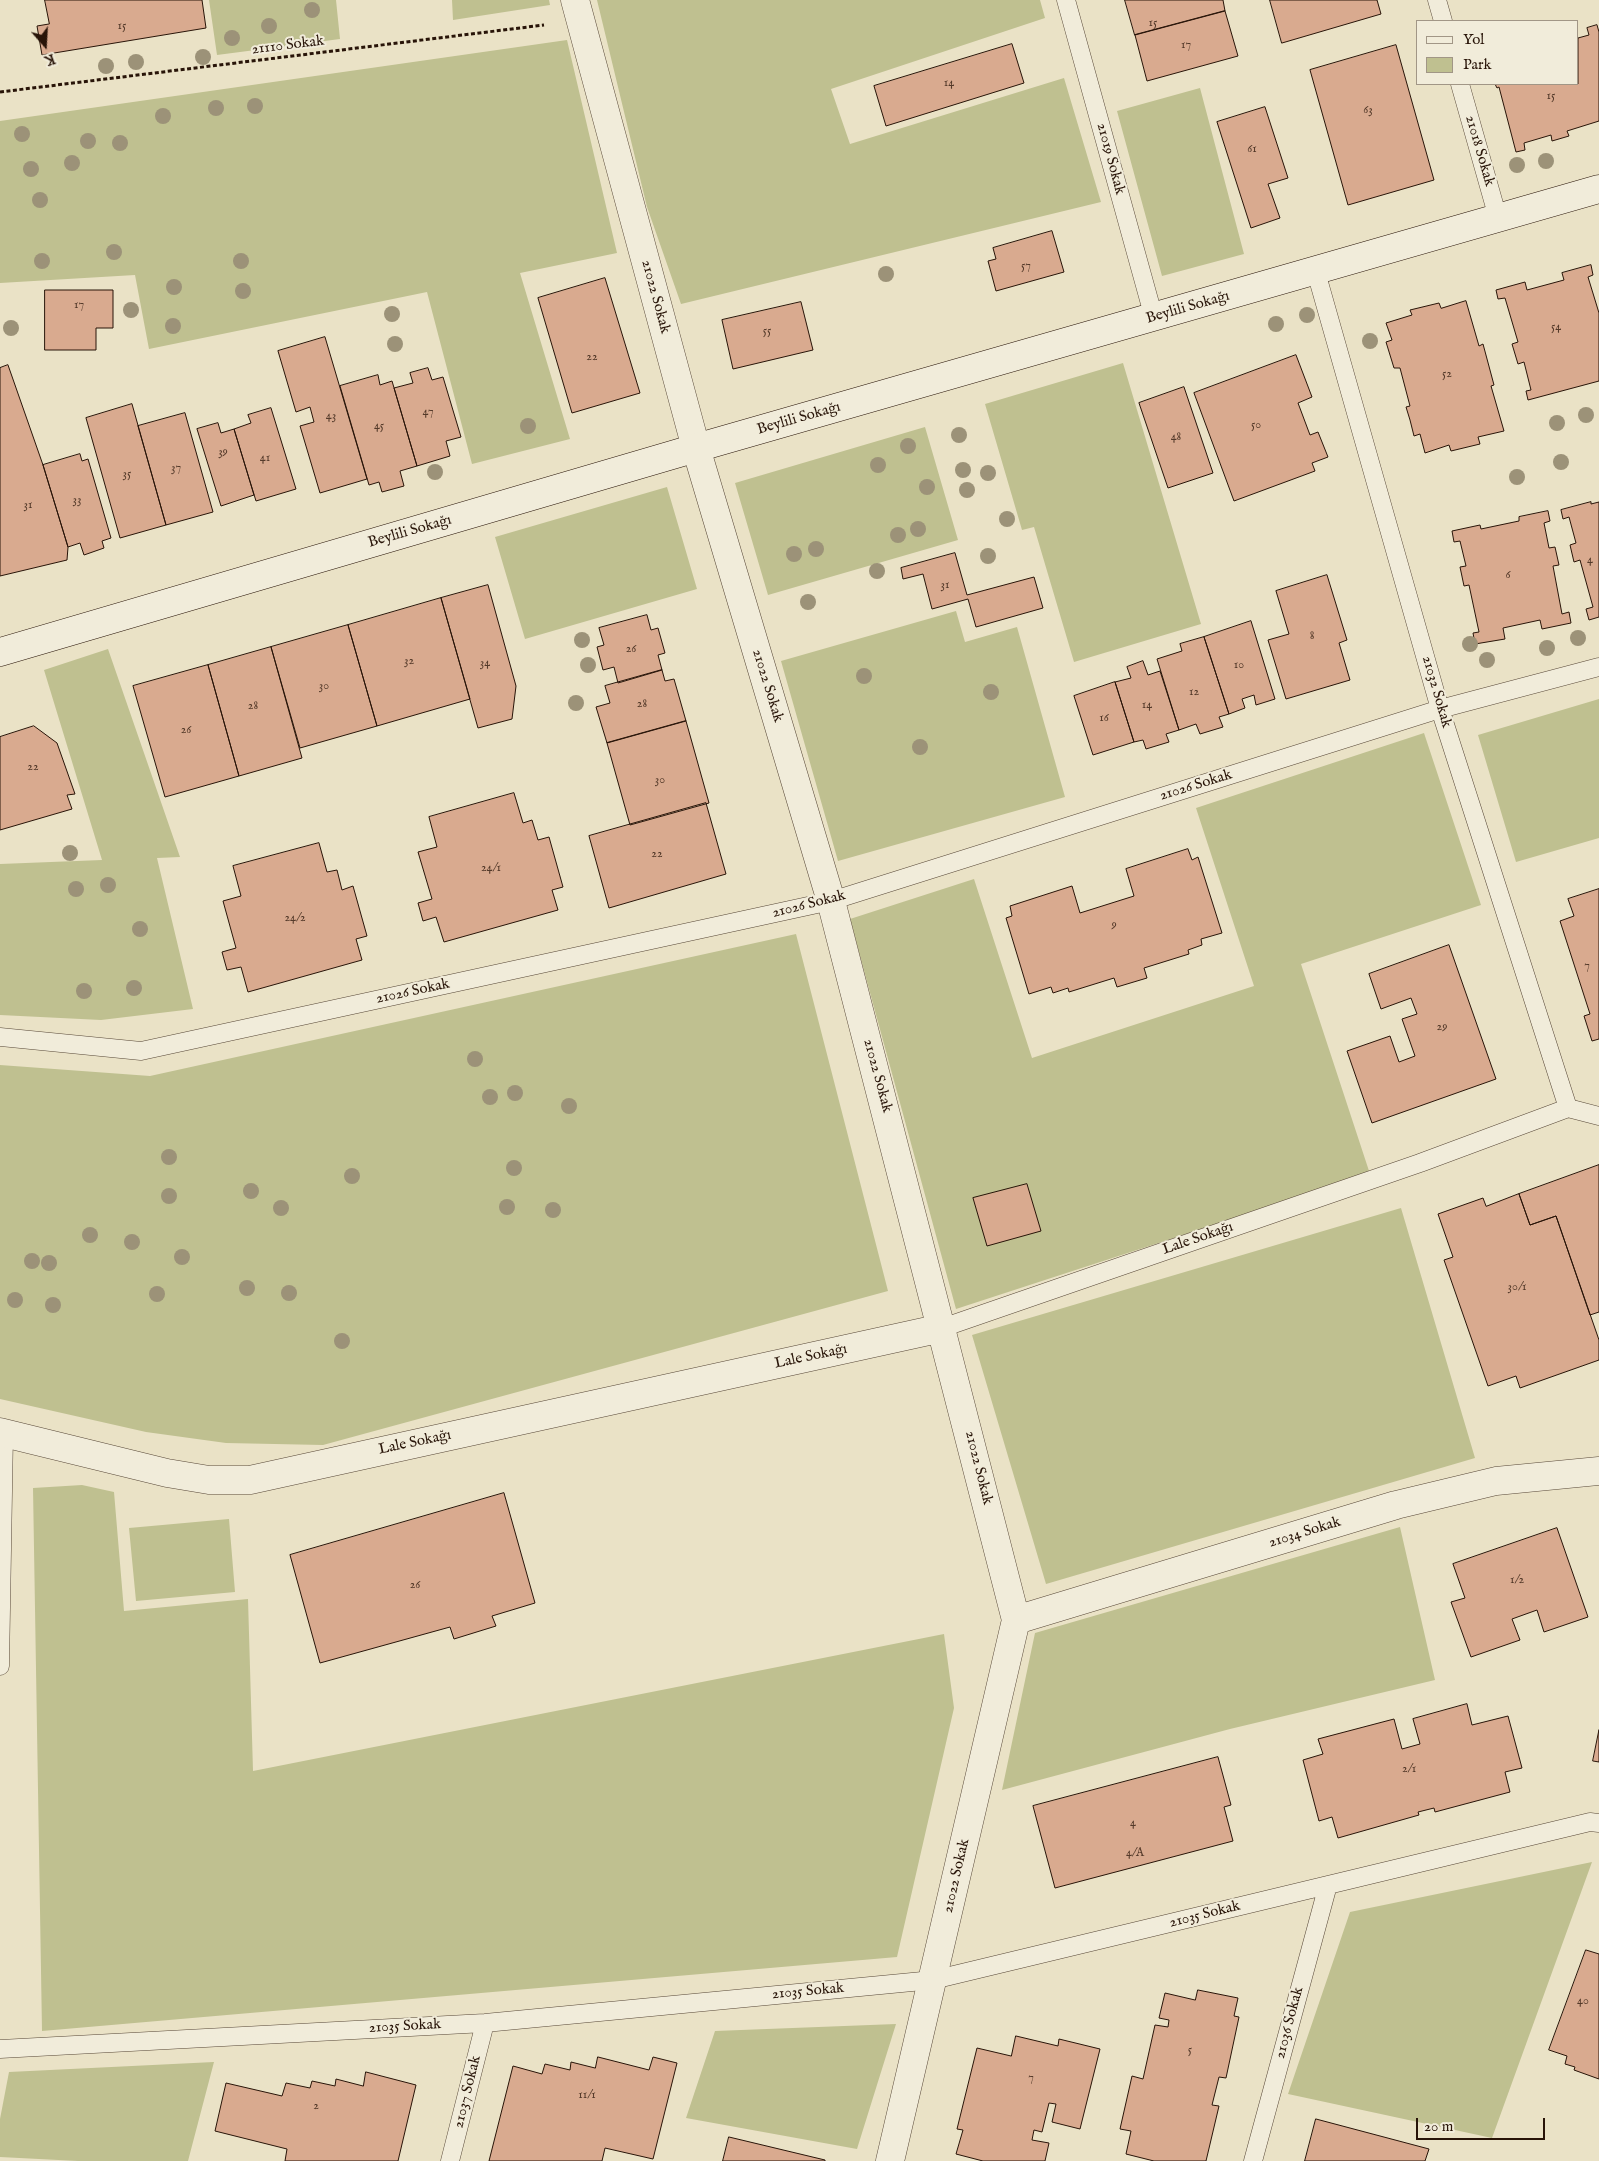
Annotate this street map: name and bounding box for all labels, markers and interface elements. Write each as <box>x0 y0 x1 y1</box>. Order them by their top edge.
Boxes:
house number: 15 <box>1149 17 1157 31</box>
north arrow <box>20 20 70 70</box>
house number: 15 <box>118 20 126 34</box>
legend <box>1416 20 1579 85</box>
text: Yol <box>1463 30 1484 49</box>
street label: 21110 Sokak <box>251 33 325 59</box>
house number: 17 <box>1181 39 1191 53</box>
text: K <box>42 49 58 69</box>
text: Park <box>1463 55 1492 74</box>
house number: 14 <box>944 77 954 91</box>
house number: 15 <box>1547 90 1555 104</box>
house number: 63 <box>1363 104 1373 118</box>
street label: 21018 Sokak <box>1460 114 1498 188</box>
street label: 21019 Sokak <box>1092 121 1128 197</box>
house number: 61 <box>1247 143 1257 157</box>
street label: 21022 Sokak <box>637 258 673 336</box>
house number: 57 <box>1021 260 1031 274</box>
street label: Beylili Sokağı <box>1144 288 1232 328</box>
house number: 17 <box>74 299 84 313</box>
house number: 54 <box>1551 321 1561 335</box>
house number: 55 <box>763 325 771 339</box>
house number: 22 <box>586 351 598 365</box>
house number: 52 <box>1442 368 1452 382</box>
street label: Beylili Sokağı <box>755 399 843 439</box>
house number: 47 <box>422 406 434 420</box>
house number: 43 <box>326 410 336 424</box>
house number: 50 <box>1251 419 1261 433</box>
house number: 45 <box>374 420 384 434</box>
house number: 48 <box>1171 431 1181 445</box>
house number: 39 <box>218 446 228 460</box>
house number: 41 <box>260 452 270 466</box>
house number: 37 <box>171 462 181 476</box>
house number: 35 <box>123 468 131 482</box>
house number: 33 <box>73 494 81 508</box>
house number: 31 <box>24 499 32 513</box>
street label: Beylili Sokağı <box>366 512 454 552</box>
house number: 4 <box>1587 554 1593 568</box>
house number: 6 <box>1505 569 1511 583</box>
house number: 31 <box>941 579 949 593</box>
house number: 8 <box>1310 630 1314 644</box>
house number: 26 <box>626 643 636 657</box>
street label: 21022 Sokak <box>747 647 787 725</box>
street label: 21032 Sokak <box>1417 654 1455 730</box>
house number: 32 <box>404 655 414 669</box>
house number: 34 <box>480 657 490 671</box>
house number: 10 <box>1234 659 1244 673</box>
house number: 30 <box>319 680 329 694</box>
house number: 12 <box>1189 686 1199 700</box>
house number: 28 <box>637 698 647 712</box>
house number: 14 <box>1142 699 1152 713</box>
house number: 28 <box>248 700 258 714</box>
house number: 16 <box>1099 712 1109 726</box>
house number: 26 <box>181 724 191 738</box>
house number: 22 <box>27 761 39 775</box>
street label: 21026 Sokak <box>1158 766 1234 806</box>
house number: 30 <box>655 774 665 788</box>
house number: 22 <box>651 848 663 862</box>
house number: 24/1 <box>481 862 501 876</box>
street label: 21026 Sokak <box>771 887 847 923</box>
house number: 24/2 <box>284 912 306 926</box>
house number: 9 <box>1111 919 1117 933</box>
house number: 7 <box>1584 960 1590 974</box>
street label: 21026 Sokak <box>375 975 451 1009</box>
house number: 29 <box>1437 1021 1447 1035</box>
street label: 21022 Sokak <box>859 1037 895 1115</box>
street label: Lale Sokağı <box>1160 1218 1236 1260</box>
house number: 30/1 <box>1508 1281 1526 1295</box>
street label: Lale Sokağı <box>773 1341 849 1373</box>
street label: Lale Sokağı <box>377 1427 453 1459</box>
street label: 21022 Sokak <box>960 1429 996 1507</box>
street label: 21034 Sokak <box>1267 1514 1343 1552</box>
house number: 1/2 <box>1510 1574 1524 1588</box>
house number: 26 <box>410 1579 420 1593</box>
house number: 2/1 <box>1402 1763 1416 1777</box>
house number: 4 <box>1130 1817 1136 1831</box>
street label: 21022 Sokak <box>940 1837 974 1915</box>
house number: 4/A <box>1126 1847 1144 1861</box>
street label: 21035 Sokak <box>1168 1898 1242 1932</box>
street label: 21035 Sokak <box>771 1980 845 2004</box>
street label: 21036 Sokak <box>1272 1985 1308 2061</box>
house number: 40 <box>1577 1995 1589 2009</box>
street label: 21035 Sokak <box>368 2016 442 2038</box>
house number: 5 <box>1188 2044 1192 2058</box>
street label: 21037 Sokak <box>450 2054 486 2130</box>
house number: 7 <box>1028 2072 1034 2086</box>
house number: 11/1 <box>578 2089 596 2103</box>
house number: 2 <box>313 2100 319 2114</box>
scale bar <box>1419 2108 1548 2140</box>
text: 20 m <box>1424 2117 1453 2136</box>

